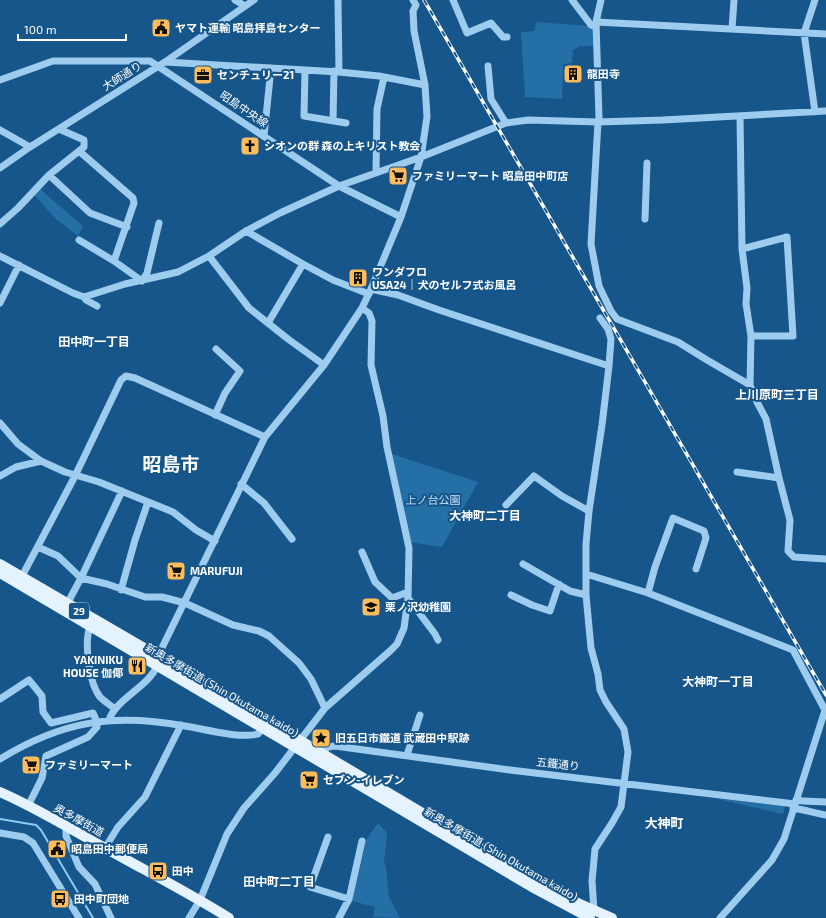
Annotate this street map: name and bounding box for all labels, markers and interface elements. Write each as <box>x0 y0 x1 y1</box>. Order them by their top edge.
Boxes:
scale bar <box>18 16 126 42</box>
public building icon: ヤマト運輸 昭島拝島センター <box>150 17 172 39</box>
place label: ヤマト運輸 昭島拝島センター <box>175 21 320 34</box>
text: 100 m <box>24 22 56 36</box>
street label: 大師通り <box>100 58 144 93</box>
building icon: 龍田寺 <box>562 63 584 85</box>
office icon: センチュリー21 <box>192 64 214 86</box>
place label: 龍田寺 <box>587 67 620 80</box>
place label: センチュリー21 <box>217 68 294 81</box>
street label: 昭島中央線 <box>218 88 271 129</box>
church icon: シオンの群 森の上キリスト教会 <box>239 135 261 157</box>
place label: シオンの群 森の上キリスト教会 <box>264 139 420 152</box>
supermarket icon: ファミリーマート 昭島田中町店 <box>387 165 409 187</box>
place label: ファミリーマート 昭島田中町店 <box>412 169 568 182</box>
place label: ワンダフロ USA24｜犬のセルフ式お風呂 <box>372 265 517 291</box>
building icon: ワンダフロ USA24｜犬のセルフ式お風呂 <box>347 267 369 289</box>
district label: 田中町一丁目 <box>58 334 130 348</box>
district label: 上川原町三丁目 <box>735 387 819 401</box>
district label: 昭島市 <box>142 452 200 475</box>
park label: 上ノ台公園 <box>406 493 461 506</box>
district label: 大神町二丁目 <box>449 508 521 522</box>
supermarket icon: MARUFUJI <box>165 560 187 582</box>
place label: MARUFUJI <box>190 564 243 577</box>
school or university icon: 栗ノ沢幼稚園 <box>360 596 382 618</box>
place label: 栗ノ沢幼稚園 <box>385 600 451 613</box>
road number: 29 <box>69 603 89 619</box>
street label: 新奥多摩街道 (Shin Okutama kaido) <box>143 640 301 739</box>
place label: YAKINIKU HOUSE 伽倻 <box>63 653 123 679</box>
restaurant icon: YAKINIKU HOUSE 伽倻 <box>126 655 148 677</box>
district label: 大神町一丁目 <box>682 674 754 688</box>
place icon: 旧五日市鐵道 武蔵田中駅跡 <box>310 727 332 749</box>
place label: 旧五日市鐵道 武蔵田中駅跡 <box>335 731 469 744</box>
supermarket icon: ファミリーマート <box>20 754 42 776</box>
street label: 五鐵通り <box>535 755 581 772</box>
place label: ファミリーマート <box>45 758 133 771</box>
supermarket icon: セブン-イレブン <box>298 769 320 791</box>
place label: セブン-イレブン <box>323 773 405 786</box>
street label: 奥多摩街道 <box>52 801 106 839</box>
street label: 新奥多摩街道 (Shin Okutama kaido) <box>422 804 580 903</box>
district label: 大神町 <box>644 815 684 831</box>
public building icon: 昭島田中郵便局 <box>46 838 68 860</box>
place label: 昭島田中郵便局 <box>71 842 148 855</box>
bus stop icon: 田中 <box>147 860 169 882</box>
place label: 田中 <box>172 864 194 877</box>
district label: 田中町二丁目 <box>243 874 315 888</box>
bus stop icon: 田中町団地 <box>49 888 71 910</box>
place label: 田中町団地 <box>74 892 129 905</box>

